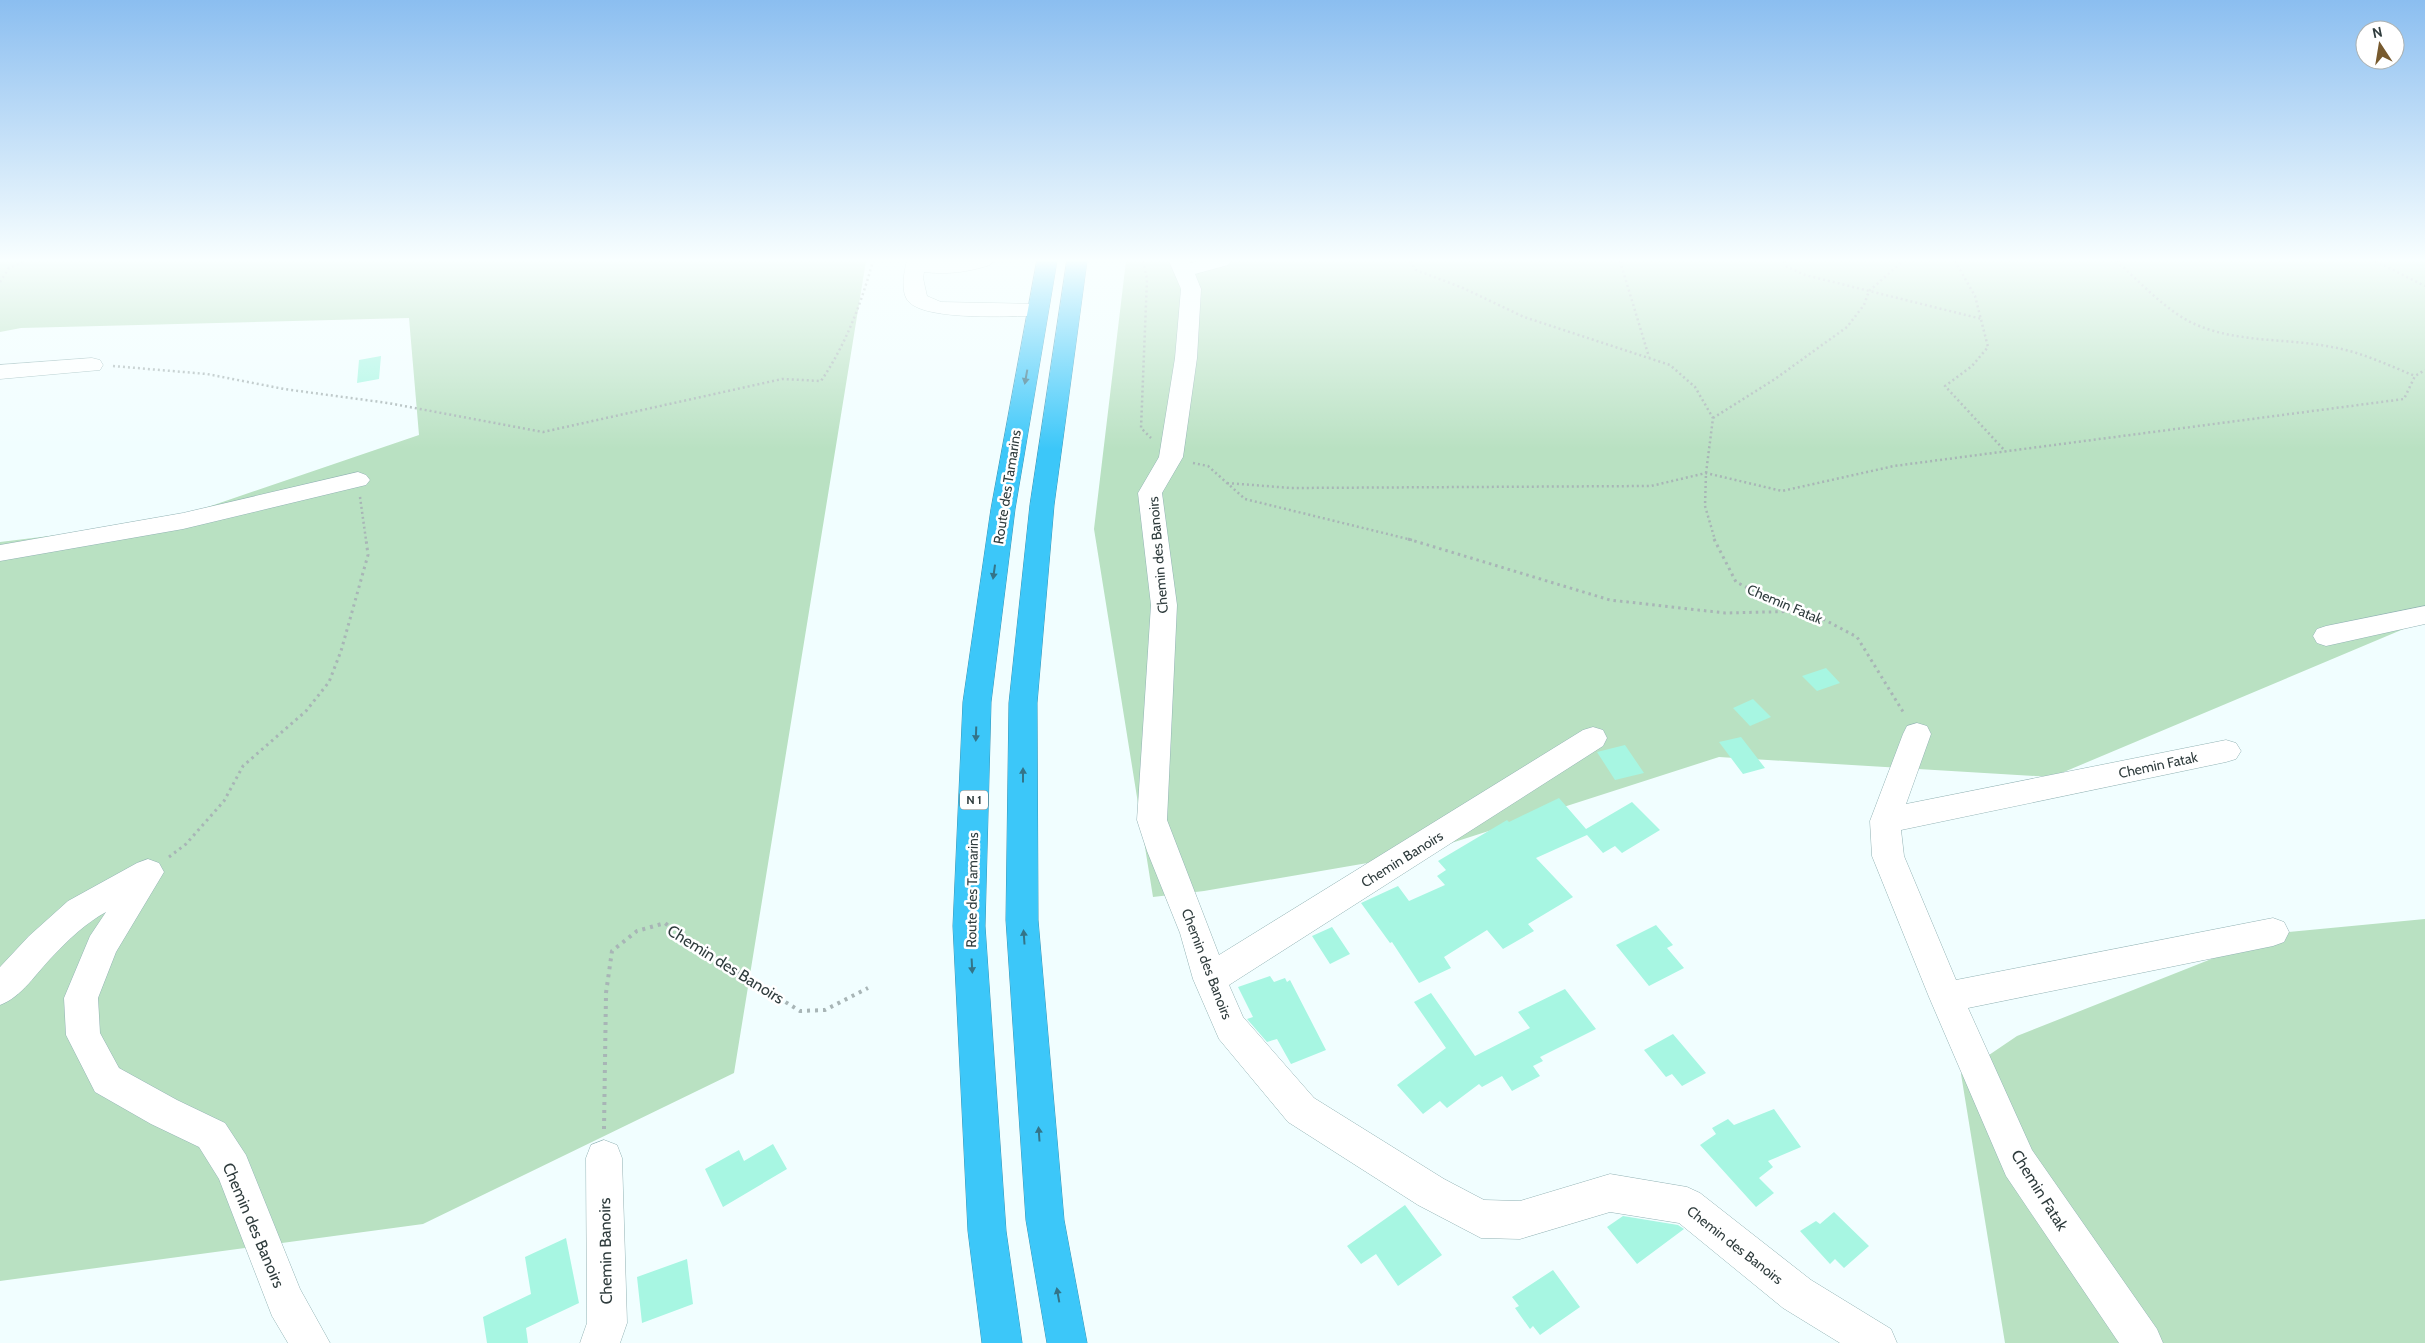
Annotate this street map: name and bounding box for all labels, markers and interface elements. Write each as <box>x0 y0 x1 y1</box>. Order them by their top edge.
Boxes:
north arrow <box>2355 20 2405 70</box>
text: N <box>2371 22 2384 42</box>
one-way arrow <box>1022 370 1030 385</box>
street label: Route des Tamarins <box>989 428 1025 545</box>
street label: Chemin des Banoirs <box>1144 496 1172 614</box>
one-way arrow <box>990 565 998 581</box>
street label: Chemin Fatak <box>1744 580 1826 628</box>
one-way arrow <box>972 726 980 742</box>
street label: Chemin Fatak <box>2117 748 2200 782</box>
one-way arrow <box>1019 766 1027 782</box>
road number: N 1 <box>960 790 988 810</box>
street label: Chemin Banoirs <box>1358 827 1447 891</box>
street label: Route des Tamarins <box>962 832 982 948</box>
street label: Chemin des Banoirs <box>1178 906 1236 1022</box>
street label: Chemin des Banoirs <box>664 921 788 1008</box>
one-way arrow <box>1019 929 1027 945</box>
one-way arrow <box>968 958 976 974</box>
one-way arrow <box>1034 1126 1042 1142</box>
street label: Chemin Fatak <box>2007 1146 2072 1235</box>
street label: Chemin des Banoirs <box>219 1160 289 1291</box>
street label: Chemin Banoirs <box>595 1197 616 1305</box>
street label: Chemin des Banoirs <box>1683 1202 1787 1288</box>
one-way arrow <box>1054 1287 1062 1303</box>

